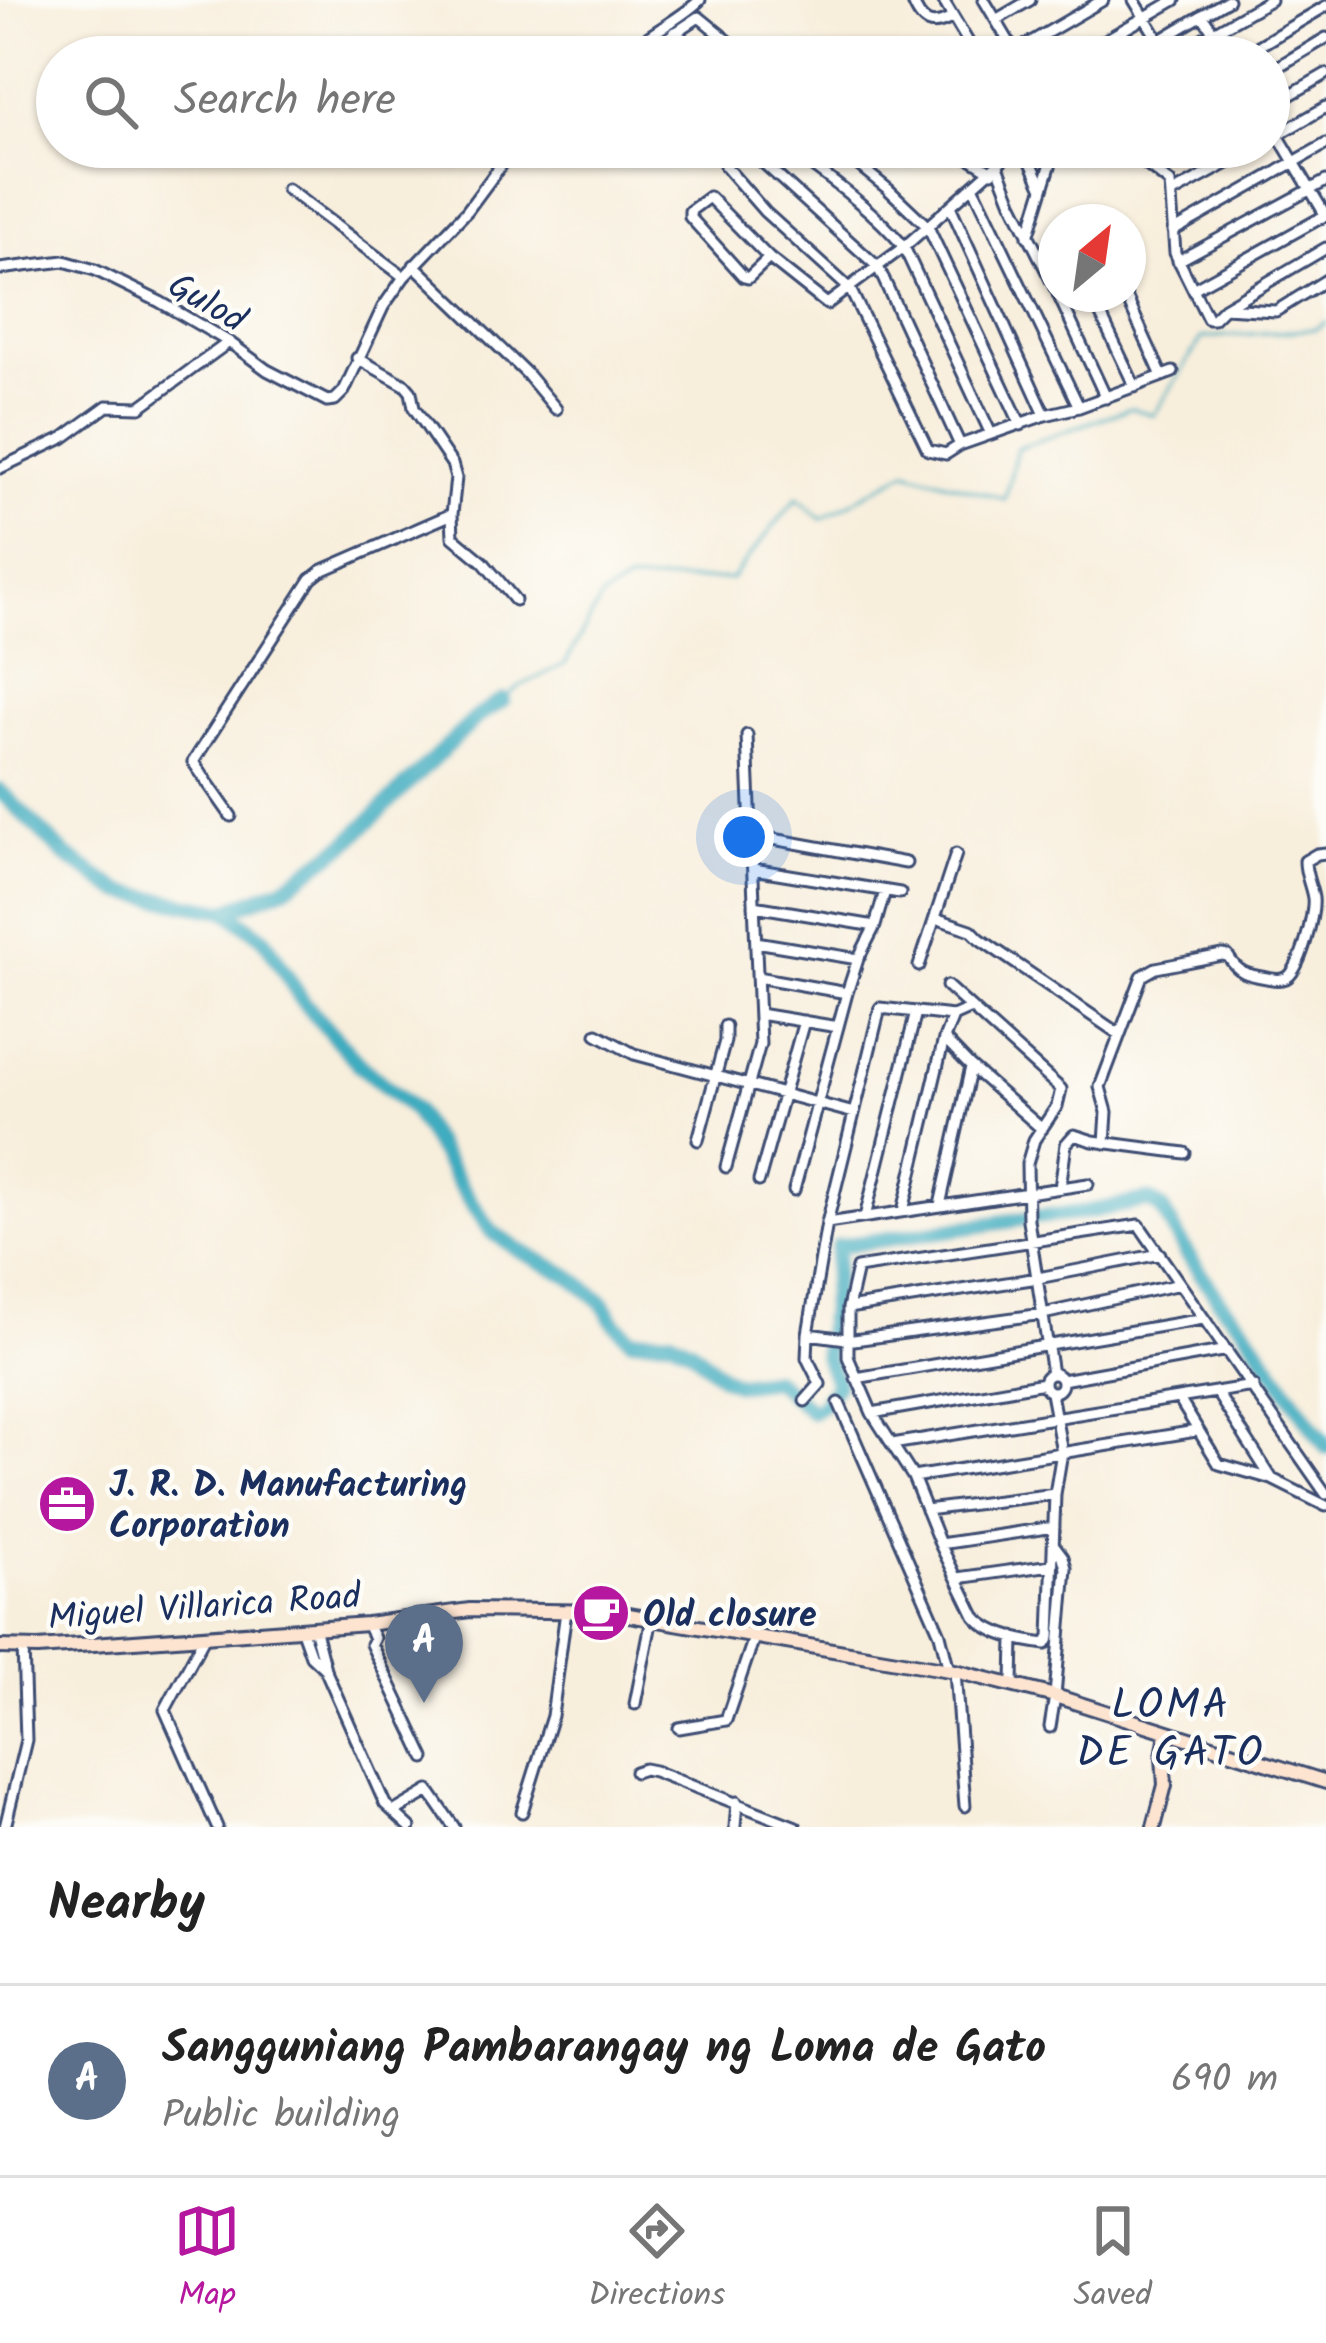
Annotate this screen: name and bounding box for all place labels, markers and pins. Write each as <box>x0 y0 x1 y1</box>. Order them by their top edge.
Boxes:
place label: J. R. D. Manufacturing Corporation <box>109 1458 467 1556</box>
office icon: J. R. D. Manufacturing Corporation <box>36 1473 98 1535</box>
cafe icon: Old closure <box>570 1582 632 1644</box>
place label: Old closure <box>643 1588 817 1645</box>
pin: A <box>385 1604 463 1703</box>

